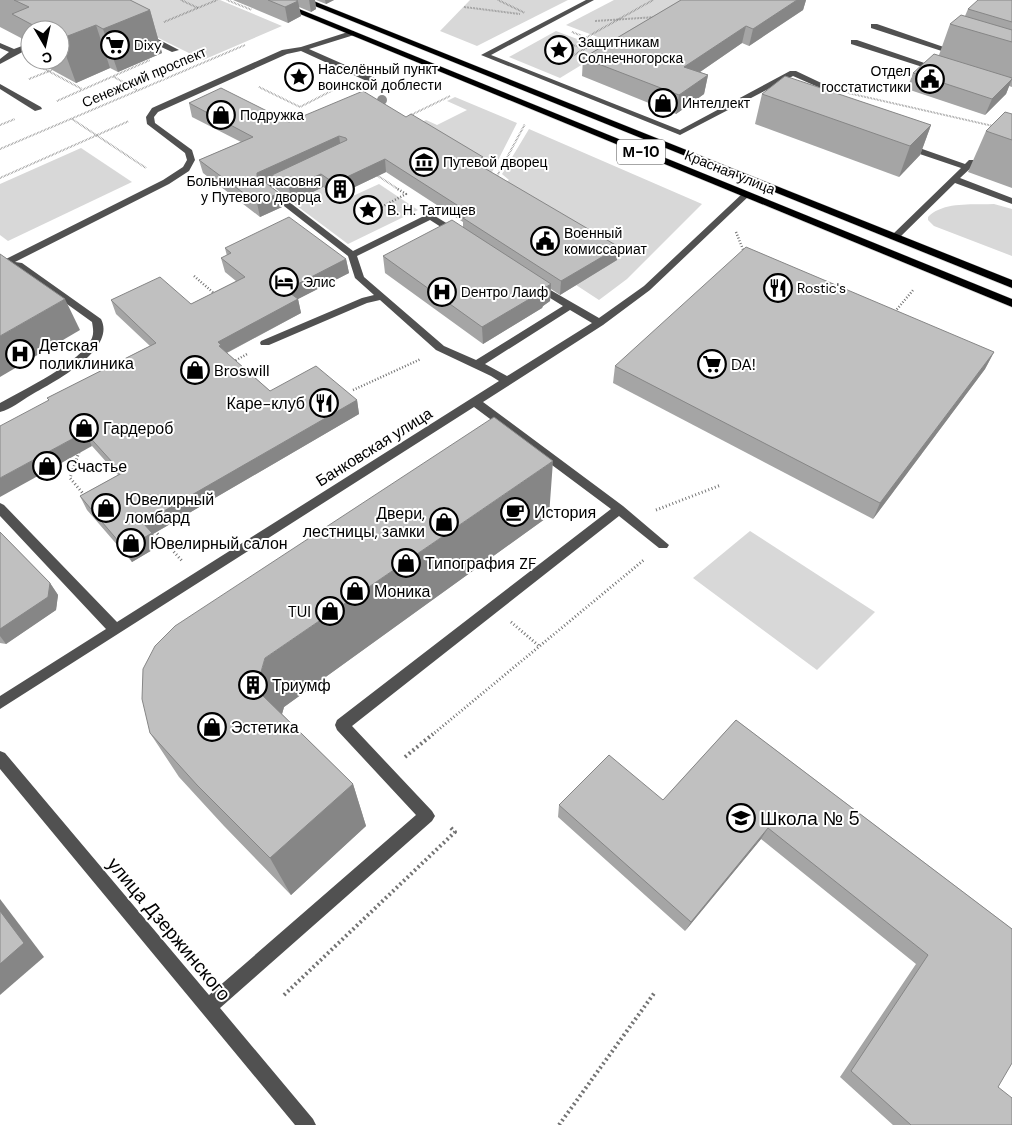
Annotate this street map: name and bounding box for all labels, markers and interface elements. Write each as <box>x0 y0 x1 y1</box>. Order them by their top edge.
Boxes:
north arrow <box>20 20 70 70</box>
supermarket icon: Dixy <box>100 30 130 60</box>
place label: Защитникам Солнечногорска <box>578 33 683 67</box>
place icon: Защитникам Солнечногорска <box>544 35 574 65</box>
place label: Dixy <box>134 36 162 54</box>
street label: Сенежский проспект <box>79 42 209 111</box>
text: С <box>41 48 53 68</box>
place label: Населённый пункт воинской доблести <box>318 60 442 94</box>
place icon: Населённый пункт воинской доблести <box>284 62 314 92</box>
place label: Отдел госстатистики <box>821 62 911 96</box>
public building icon: Отдел госстатистики <box>915 64 945 94</box>
shop icon: Интеллект <box>648 88 678 118</box>
place label: Интеллект <box>682 94 751 112</box>
shop icon: Подружка <box>206 100 236 130</box>
place label: Подружка <box>240 106 304 124</box>
road number: М-10 <box>617 140 665 164</box>
street label: Красная улица <box>682 146 778 198</box>
museum icon: Путевой дворец <box>409 147 439 177</box>
place label: Путевой дворец <box>443 153 548 171</box>
place label: Больничная часовня у Путевого дворца <box>186 172 321 206</box>
building icon: Больничная часовня у Путевого дворца <box>325 174 355 204</box>
place icon: В. Н. Татищев <box>353 195 383 225</box>
place label: В. Н. Татищев <box>387 201 476 219</box>
place label: Военный комиссариат <box>564 224 647 258</box>
public building icon: Военный комиссариат <box>530 226 560 256</box>
hotel icon: Элис <box>269 267 299 297</box>
place label: Элис <box>303 273 336 291</box>
restaurant icon: Rostic's <box>763 273 793 303</box>
hospital icon: Dентро Лаиф <box>427 277 457 307</box>
place label: Rostic's <box>797 279 846 297</box>
place label: Dентро Лаиф <box>461 283 548 301</box>
place label: Детская поликлиника <box>39 335 134 374</box>
hospital icon: Детская поликлиника <box>5 339 35 369</box>
supermarket icon: DA! <box>697 349 727 379</box>
place label: DA! <box>731 354 756 375</box>
shop icon: Broswill <box>180 355 210 385</box>
place label: Broswill <box>214 360 270 381</box>
restaurant icon: Каре-клуб <box>309 388 339 418</box>
place label: Каре-клуб <box>226 393 305 414</box>
street label: Банковская улица <box>312 403 436 491</box>
shop icon: Гардероб <box>69 413 99 443</box>
place label: Гардероб <box>103 418 173 439</box>
shop icon: Счастье <box>32 451 62 481</box>
place label: Счастье <box>66 456 127 477</box>
place label: Ювелирный ломбард <box>125 489 214 528</box>
shop icon: Ювелирный ломбард <box>91 493 121 523</box>
cafe icon: История <box>500 497 530 527</box>
place label: История <box>534 502 596 523</box>
place label: Двери, лестницы, замки <box>303 503 425 542</box>
shop icon: Двери, лестницы, замки <box>429 507 459 537</box>
shop icon: Ювелирный салон <box>116 528 146 558</box>
place label: Ювелирный салон <box>150 533 288 554</box>
shop icon: Типография ZF <box>391 548 421 578</box>
place label: Типография ZF <box>425 553 537 574</box>
shop icon: Моника <box>340 576 370 606</box>
place label: Моника <box>374 581 431 602</box>
shop icon: TUI <box>315 596 345 626</box>
place label: TUI <box>288 601 311 622</box>
building icon: Триумф <box>238 670 268 700</box>
place label: Триумф <box>272 675 331 696</box>
shop icon: Эстетика <box>197 712 227 742</box>
place label: Эстетика <box>231 717 299 738</box>
school or university icon: Школа № 5 <box>726 803 756 833</box>
place label: Школа № 5 <box>760 806 860 831</box>
street label: улица Дзержинского <box>102 852 236 1006</box>

